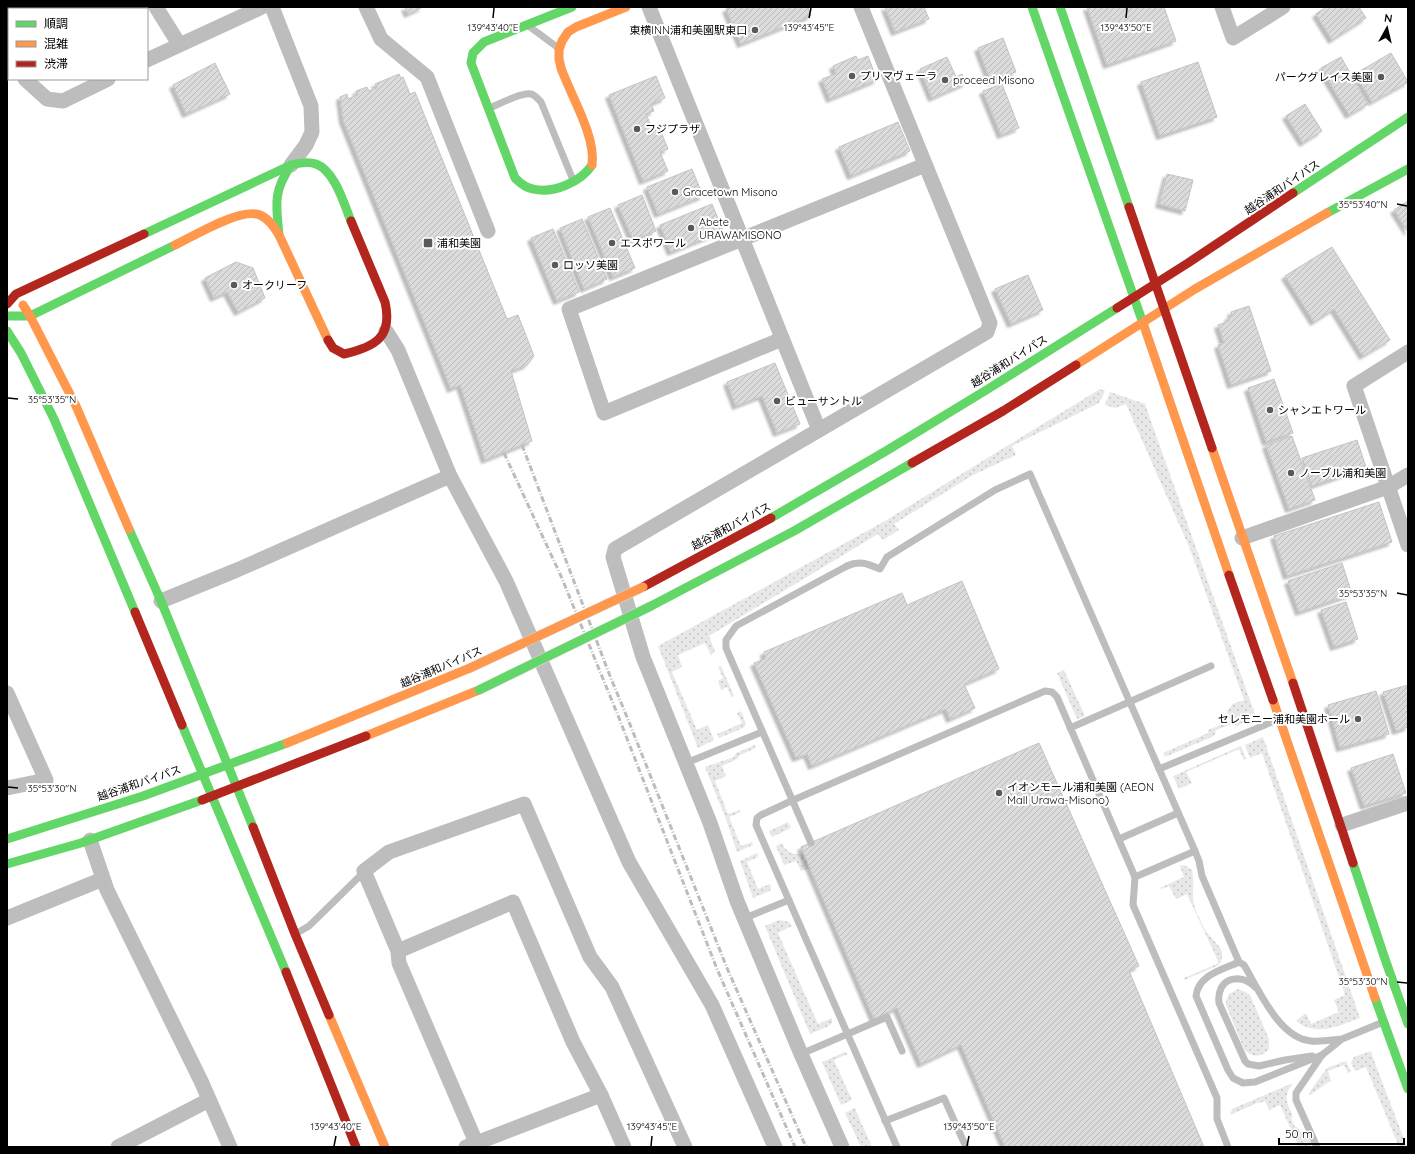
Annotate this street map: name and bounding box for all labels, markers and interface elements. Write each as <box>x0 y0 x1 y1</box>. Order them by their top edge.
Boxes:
legend <box>8 8 148 80</box>
north arrow <box>1367 8 1407 48</box>
text: N <box>1383 11 1393 26</box>
text: 順調 <box>44 16 68 31</box>
text: 139°43'40"E <box>467 21 519 34</box>
text: 139°43'45"E <box>784 21 835 34</box>
text: 139°43'50"E <box>1100 21 1152 34</box>
place label: 東横INN浦和美園駅東口 <box>629 23 747 37</box>
marker: 東横INN浦和美園駅東口 <box>750 25 760 35</box>
text: 混雑 <box>44 36 68 51</box>
text: 渋滞 <box>44 56 68 71</box>
place label: プリマヴェーラ <box>860 69 937 83</box>
place label: パークグレイス美園 <box>1275 70 1373 84</box>
marker: プリマヴェーラ <box>847 71 857 81</box>
marker: パークグレイス美園 <box>1376 72 1386 82</box>
place label: proceed Misono <box>953 73 1035 87</box>
marker: proceed Misono <box>940 75 950 85</box>
place label: フジプラザ <box>645 122 700 136</box>
marker: フジプラザ <box>632 124 642 134</box>
street label: 越谷浦和バイパス <box>1242 157 1322 217</box>
place label: Gracetown Misono <box>683 185 778 199</box>
marker: Gracetown Misono <box>670 187 680 197</box>
text: 35°53'40"N <box>1339 198 1387 211</box>
place label: Abete URAWAMISONO <box>699 215 781 242</box>
marker: Abete URAWAMISONO <box>686 223 696 233</box>
place label: 浦和美園 <box>437 236 481 250</box>
place label: エスポワール <box>620 236 686 250</box>
marker: 浦和美園 <box>422 237 434 249</box>
marker: エスポワール <box>607 238 617 248</box>
place label: ロッソ美園 <box>563 258 618 272</box>
marker: ロッソ美園 <box>550 260 560 270</box>
place label: オークリーフ <box>242 278 307 292</box>
marker: オークリーフ <box>229 280 239 290</box>
street label: 越谷浦和バイパス <box>968 332 1050 390</box>
text: 35°53'35"N <box>28 393 76 406</box>
place label: ビューサントル <box>785 394 862 408</box>
marker: ビューサントル <box>772 396 782 406</box>
place label: シャンエトワール <box>1278 403 1366 417</box>
marker: シャンエトワール <box>1265 405 1275 415</box>
place label: ノーブル浦和美園 <box>1299 466 1386 480</box>
marker: ノーブル浦和美園 <box>1286 468 1296 478</box>
street label: 越谷浦和バイパス <box>689 499 773 553</box>
text: 35°53'35"N <box>1339 587 1387 600</box>
street label: 越谷浦和バイパス <box>398 643 484 691</box>
place label: セレモニー浦和美園ホール <box>1218 712 1350 726</box>
marker: セレモニー浦和美園ホール <box>1353 714 1363 724</box>
street label: 越谷浦和バイパス <box>95 762 183 804</box>
place label: イオンモール浦和美園 (AEON Mall Urawa-Misono) <box>1007 780 1154 807</box>
text: 35°53'30"N <box>28 782 76 795</box>
marker: イオンモール浦和美園 (AEON Mall Urawa-Misono) <box>994 788 1004 798</box>
text: 35°53'30"N <box>1339 975 1387 988</box>
text: 139°43'40"E <box>310 1120 362 1133</box>
text: 139°43'45"E <box>627 1120 678 1133</box>
text: 139°43'50"E <box>943 1120 995 1133</box>
scale bar <box>1279 1120 1404 1146</box>
text: 50 m <box>1285 1126 1313 1141</box>

